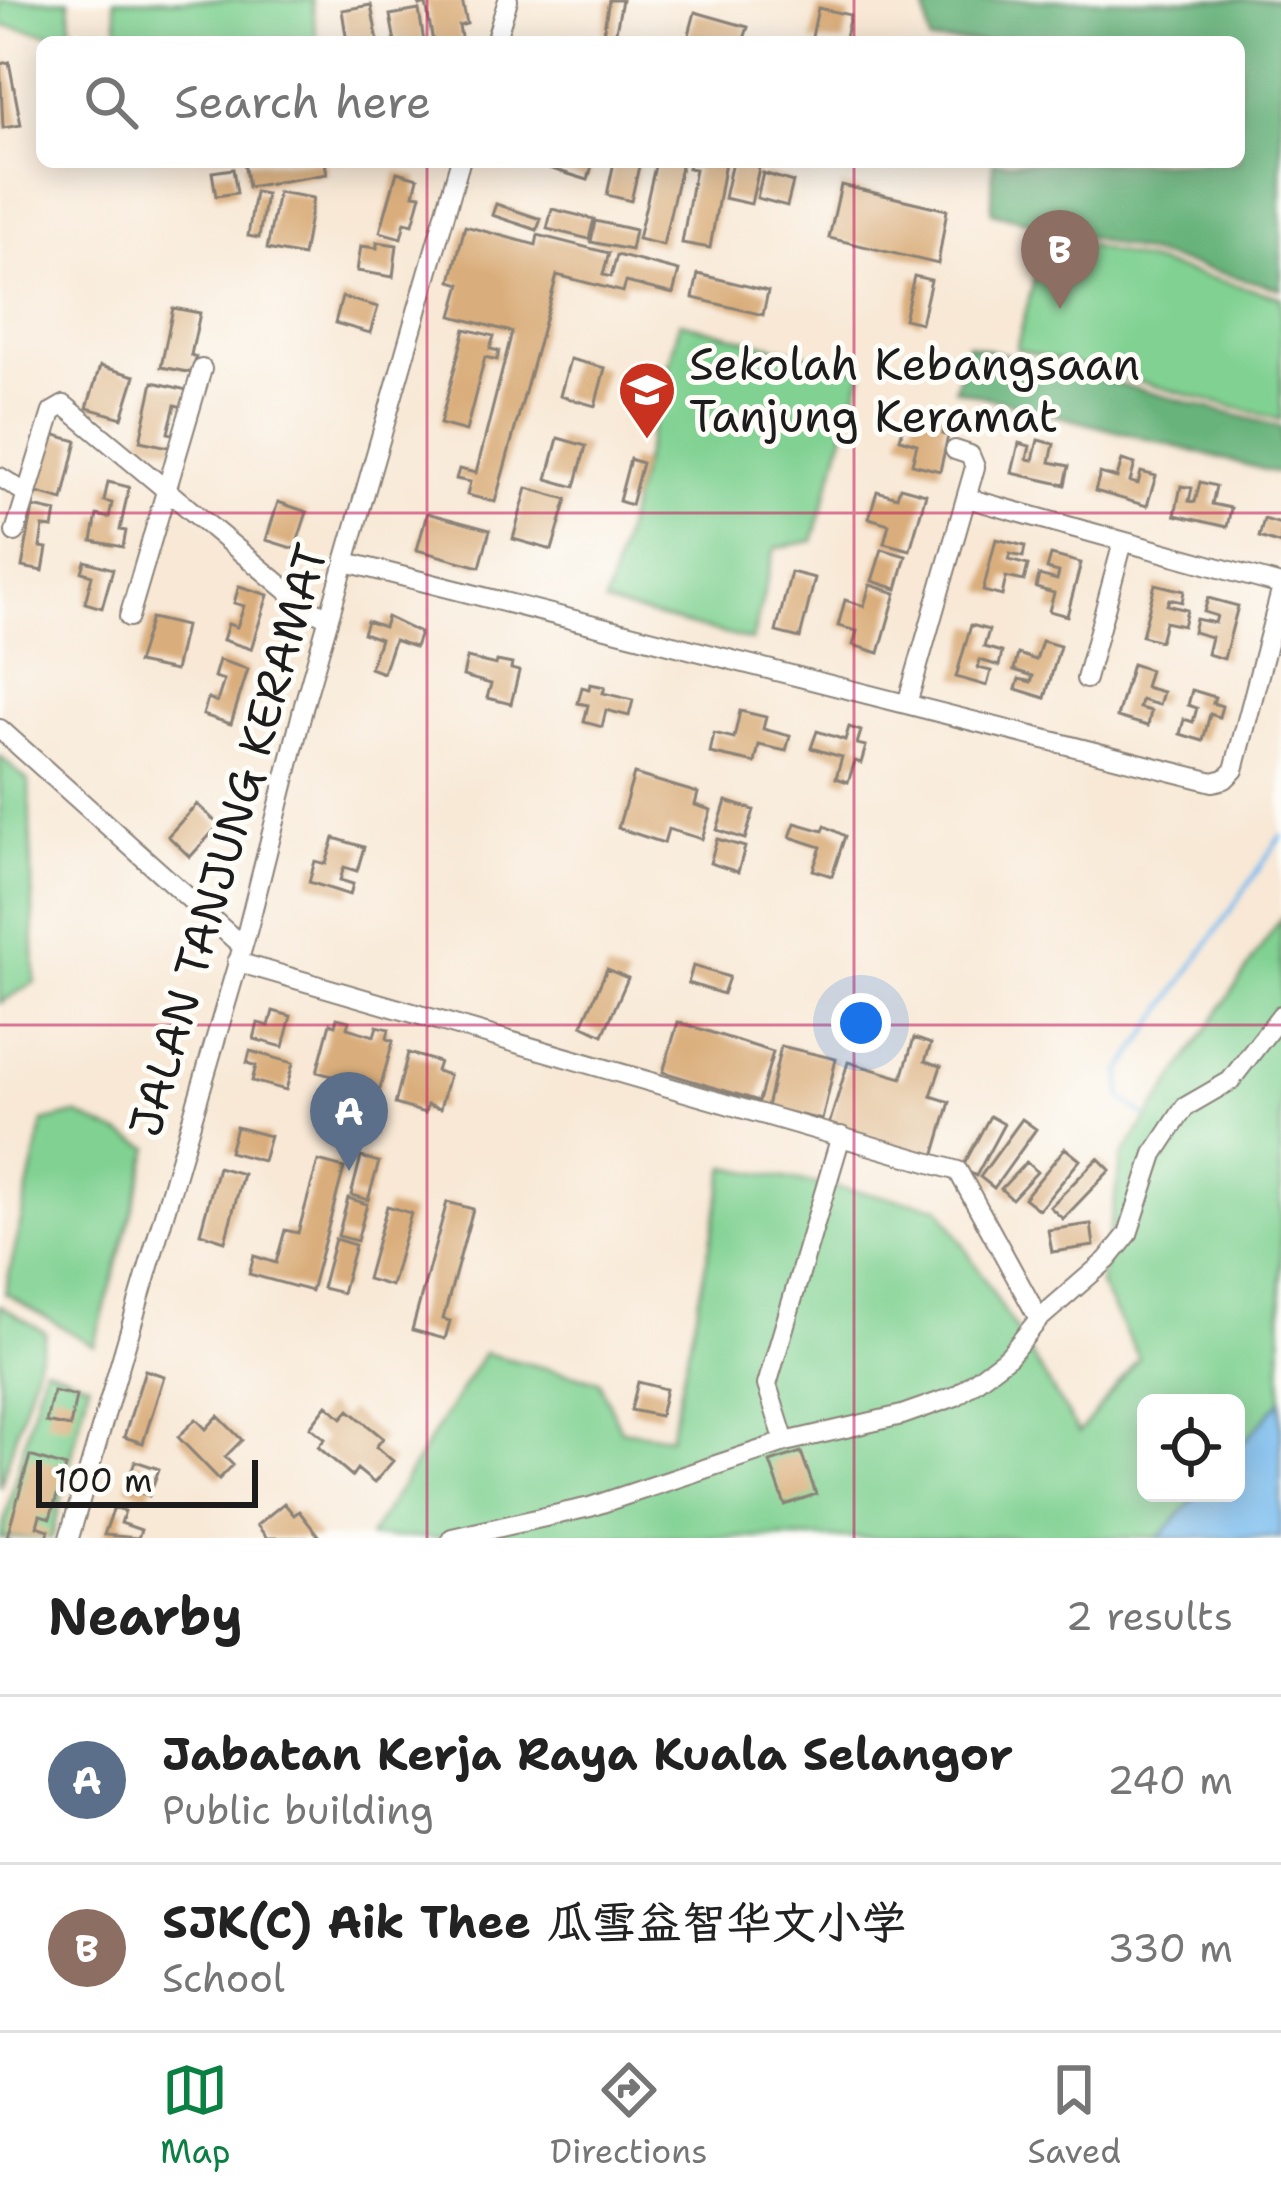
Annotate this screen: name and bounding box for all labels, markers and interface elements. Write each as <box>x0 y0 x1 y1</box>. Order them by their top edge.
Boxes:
search box <box>36 36 1245 168</box>
icon: search <box>78 69 144 135</box>
text: Search here <box>174 72 431 132</box>
pin: B <box>1021 210 1099 309</box>
place label: Sekolah Kebangsaan Tanjung Keramat <box>689 334 1140 446</box>
school or university icon: Sekolah Kebangsaan Tanjung Keramat <box>616 359 678 441</box>
street label: JALAN TANJUNG KERAMAT <box>115 537 341 1143</box>
your location <box>831 993 891 1053</box>
pin: A <box>310 1072 388 1171</box>
map controls <box>1137 1394 1245 1502</box>
button: locate <box>1137 1394 1245 1502</box>
scale bar <box>36 1454 258 1507</box>
text: 100 m <box>54 1458 153 1503</box>
text: Nearby <box>48 1582 243 1650</box>
text: 2 results <box>1066 1590 1233 1642</box>
text: Jabatan Kerja Raya Kuala Selangor <box>162 1724 1013 1784</box>
text: A <box>72 1754 102 1806</box>
text: 240 m <box>1107 1754 1233 1806</box>
text: Public building <box>162 1784 434 1836</box>
text: SJK(C) Aik Thee 瓜雪益智华文小学 <box>162 1892 907 1952</box>
text: B <box>75 1922 99 1974</box>
text: 330 m <box>1107 1922 1233 1974</box>
text: School <box>162 1952 285 2004</box>
tab: Map <box>160 2057 231 2174</box>
tab: Directions <box>550 2057 708 2174</box>
tab: Saved <box>1027 2057 1121 2174</box>

